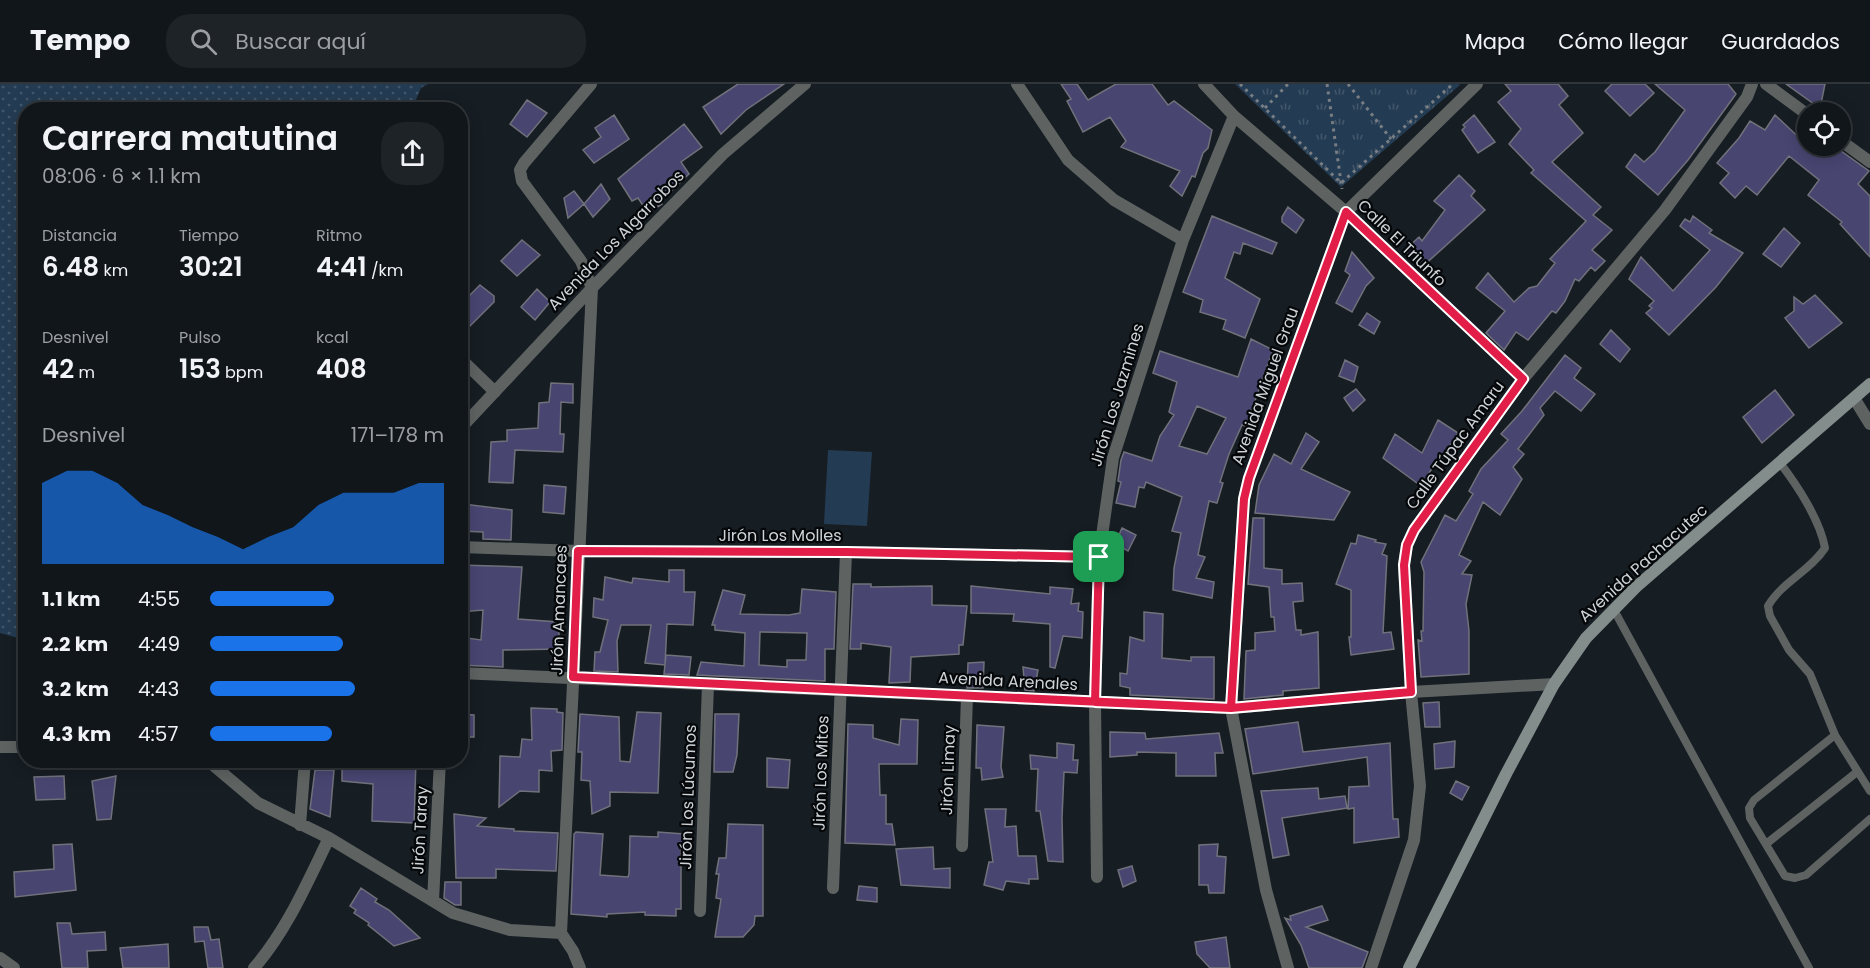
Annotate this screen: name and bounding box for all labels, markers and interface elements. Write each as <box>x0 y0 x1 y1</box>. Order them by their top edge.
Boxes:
search box <box>166 14 586 68</box>
text: Tempo <box>30 21 130 60</box>
icon: search <box>187 25 220 58</box>
text: Buscar aquí <box>235 26 366 57</box>
text: Mapa <box>1465 27 1525 56</box>
text: Cómo llegar <box>1558 27 1688 56</box>
text: Guardados <box>1721 27 1840 56</box>
map controls <box>1797 102 1851 156</box>
button: locate <box>1797 102 1851 156</box>
text: Carrera matutina <box>42 115 338 162</box>
button: share <box>381 122 444 185</box>
text: 08:06 · 6 × 1.1 km <box>42 162 201 190</box>
street label: Avenida Los Algarrobos <box>543 165 689 315</box>
street label: Calle El Triunfo <box>1352 194 1452 292</box>
text: Distancia <box>42 224 117 247</box>
text: Tiempo <box>179 224 239 247</box>
text: Ritmo <box>316 224 362 247</box>
text: 6.48 <box>42 249 99 285</box>
text: 30:21 <box>179 249 243 285</box>
text: 4:41 <box>316 249 367 285</box>
text: km <box>99 259 128 282</box>
text: /km <box>367 259 403 282</box>
street label: Avenida Miguel Grau <box>1226 304 1304 468</box>
street label: Jirón Los Jazmines <box>1084 321 1150 469</box>
text: Desnivel <box>42 326 109 349</box>
text: Pulso <box>179 326 221 349</box>
text: kcal <box>316 326 349 349</box>
text: 42 <box>42 351 74 387</box>
text: 153 <box>179 351 221 387</box>
text: 408 <box>316 351 367 387</box>
text: m <box>74 361 95 384</box>
text: bpm <box>221 361 263 384</box>
street label: Calle Túpac Amaru <box>1400 376 1510 514</box>
text: Desnivel <box>42 421 125 449</box>
text: 171–178 m <box>351 421 444 449</box>
street label: Avenida Pachacutec <box>1574 499 1713 627</box>
street label: Jirón Los Molles <box>718 524 842 547</box>
pin <box>1073 531 1124 582</box>
icon: arrive <box>1082 540 1115 573</box>
street label: Jirón Amancaes <box>545 545 573 675</box>
text: 1.1 km <box>42 585 100 613</box>
text: 4:55 <box>138 585 180 613</box>
text: 2.2 km <box>42 630 108 658</box>
text: 4:49 <box>138 630 180 658</box>
street label: Avenida Arenales <box>938 666 1078 696</box>
text: 3.2 km <box>42 675 109 703</box>
text: 4:43 <box>138 675 179 703</box>
street label: Jirón Los Mitos <box>807 715 835 831</box>
text: 4.3 km <box>42 720 111 748</box>
text: 4:57 <box>138 720 178 748</box>
street label: Jirón Los Lúcumos <box>674 724 702 870</box>
street label: Jirón Limay <box>935 724 961 816</box>
street label: Jirón Taray <box>406 785 434 875</box>

